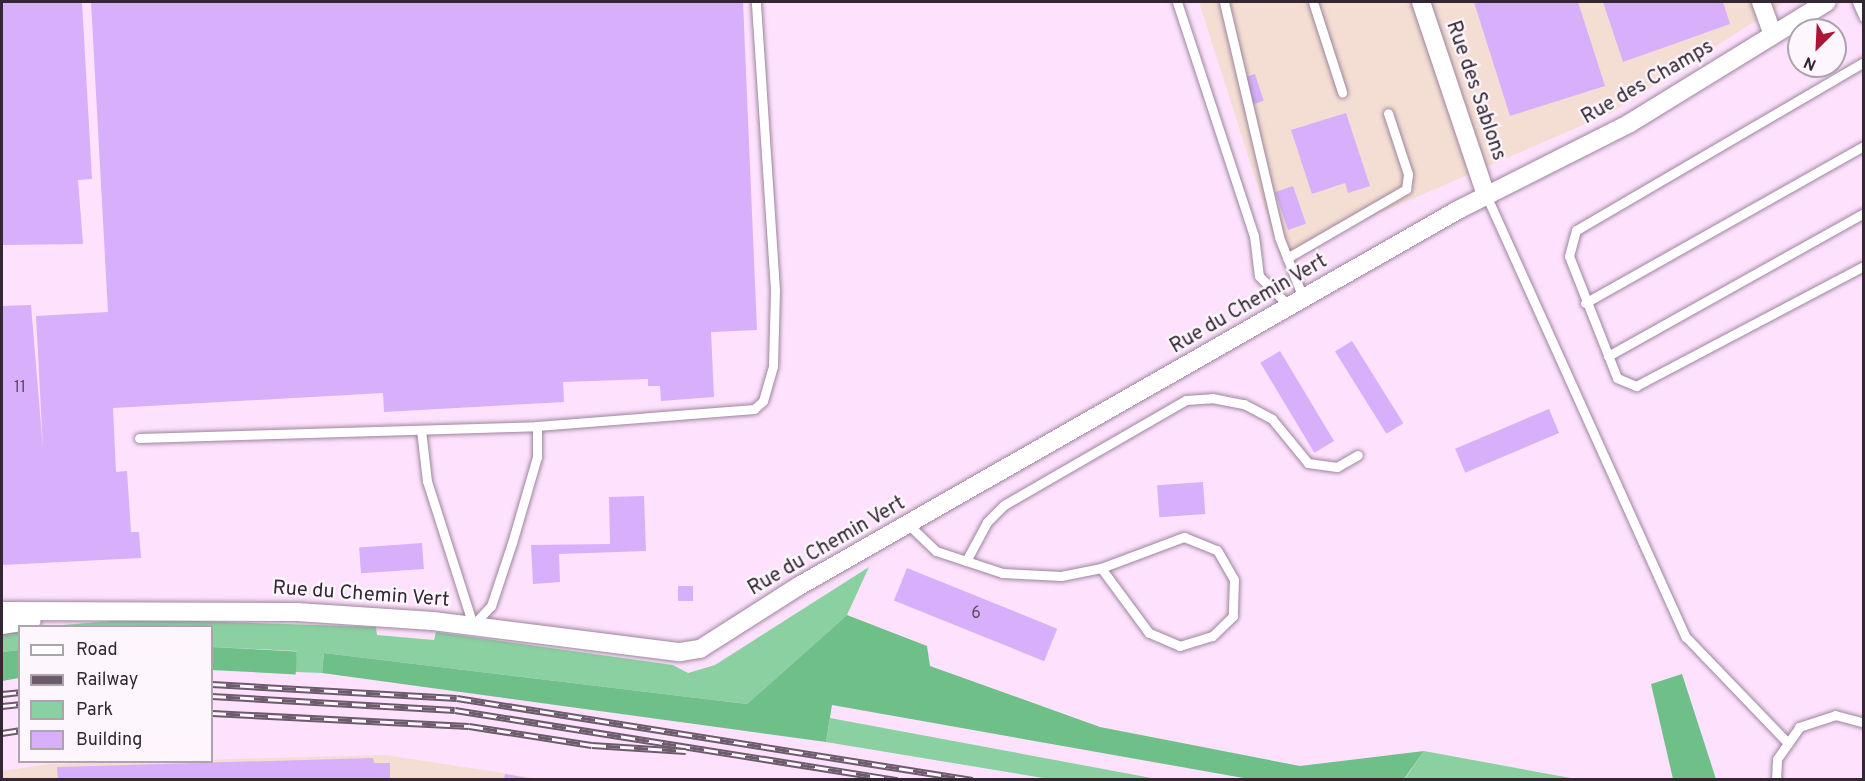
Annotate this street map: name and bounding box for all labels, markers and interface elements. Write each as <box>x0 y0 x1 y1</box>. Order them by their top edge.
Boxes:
street label: Rue des Sablons <box>1440 18 1510 164</box>
north arrow <box>1787 18 1847 78</box>
street label: Rue des Champs <box>1578 36 1718 130</box>
text: N <box>1801 51 1820 74</box>
street label: Rue du Chemin Vert <box>1166 250 1332 360</box>
house number: 11 <box>14 378 26 398</box>
street label: Rue du Chemin Vert <box>744 492 910 602</box>
street label: Rue du Chemin Vert <box>271 577 451 613</box>
house number: 6 <box>971 604 981 624</box>
legend <box>18 625 213 763</box>
text: Road <box>76 639 118 662</box>
text: Railway <box>76 669 138 692</box>
text: Park <box>76 699 113 722</box>
text: Building <box>76 729 142 752</box>

